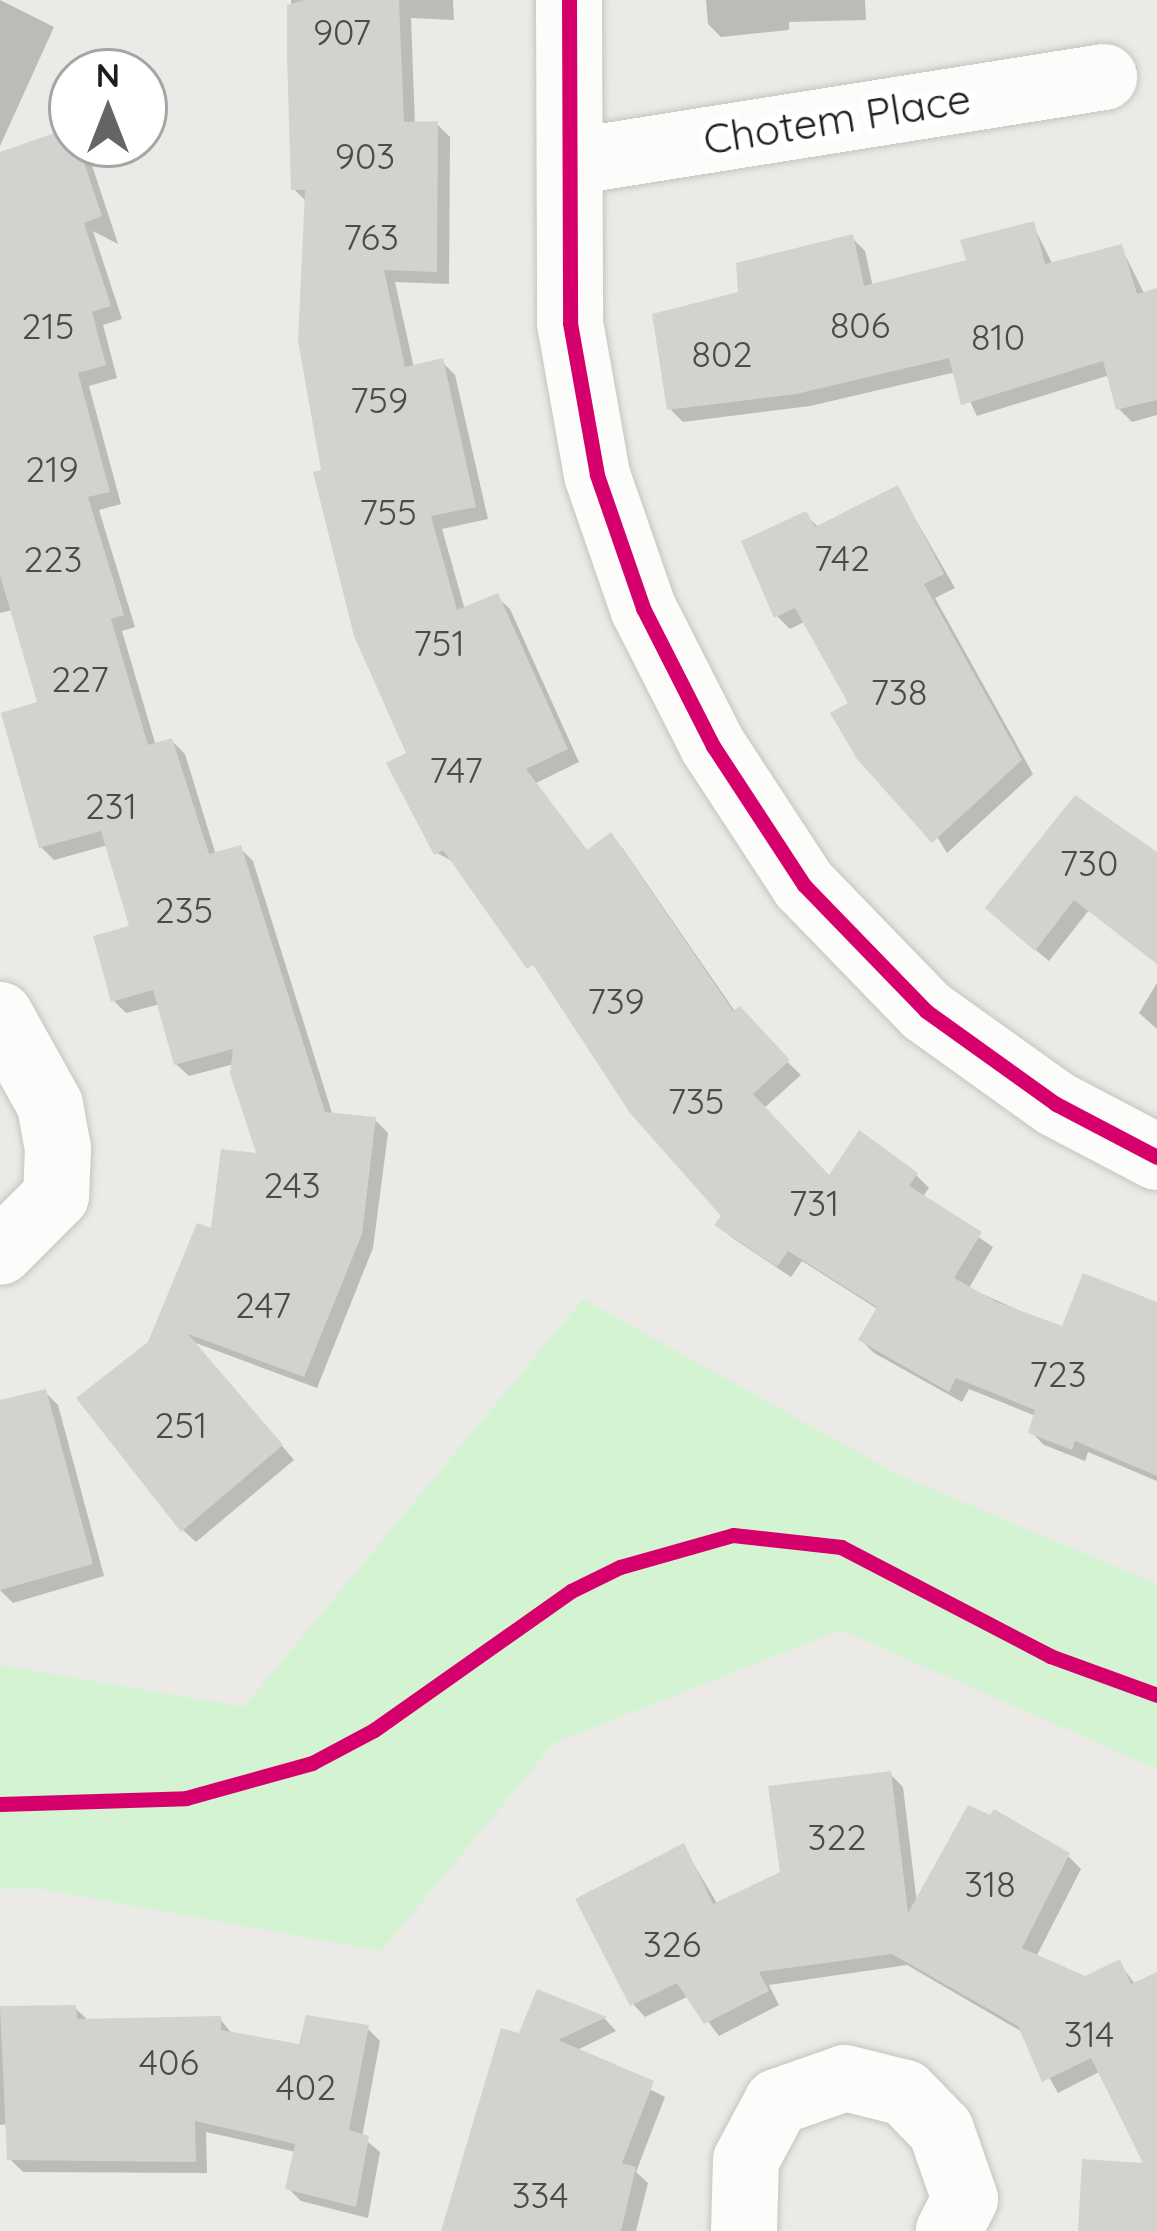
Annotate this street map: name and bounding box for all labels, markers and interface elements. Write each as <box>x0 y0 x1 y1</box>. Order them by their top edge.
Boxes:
house number: 907 <box>313 10 371 54</box>
north arrow <box>48 48 168 168</box>
text: N <box>96 54 120 95</box>
street label: Chotem Place <box>700 73 974 165</box>
house number: 903 <box>335 134 395 178</box>
house number: 763 <box>343 215 399 259</box>
house number: 806 <box>830 303 890 347</box>
house number: 215 <box>22 304 74 348</box>
house number: 810 <box>971 315 1025 359</box>
house number: 802 <box>692 332 752 376</box>
house number: 759 <box>350 378 408 422</box>
house number: 219 <box>25 447 79 491</box>
house number: 755 <box>359 490 417 534</box>
house number: 742 <box>814 536 870 580</box>
house number: 223 <box>24 537 82 581</box>
house number: 751 <box>413 621 465 665</box>
house number: 227 <box>51 657 109 701</box>
house number: 738 <box>871 670 927 714</box>
house number: 747 <box>429 748 483 792</box>
house number: 231 <box>85 784 137 828</box>
house number: 730 <box>1060 841 1118 885</box>
house number: 235 <box>155 888 213 932</box>
house number: 739 <box>587 979 645 1023</box>
house number: 735 <box>668 1079 724 1123</box>
house number: 243 <box>263 1163 321 1207</box>
house number: 731 <box>789 1181 839 1225</box>
house number: 247 <box>235 1283 291 1327</box>
house number: 723 <box>1029 1352 1087 1396</box>
house number: 251 <box>155 1403 207 1447</box>
house number: 322 <box>808 1815 866 1859</box>
house number: 318 <box>964 1862 1016 1906</box>
house number: 326 <box>643 1922 701 1966</box>
house number: 314 <box>1064 2012 1114 2056</box>
house number: 406 <box>139 2040 199 2084</box>
house number: 402 <box>276 2065 336 2109</box>
house number: 334 <box>512 2173 568 2217</box>

